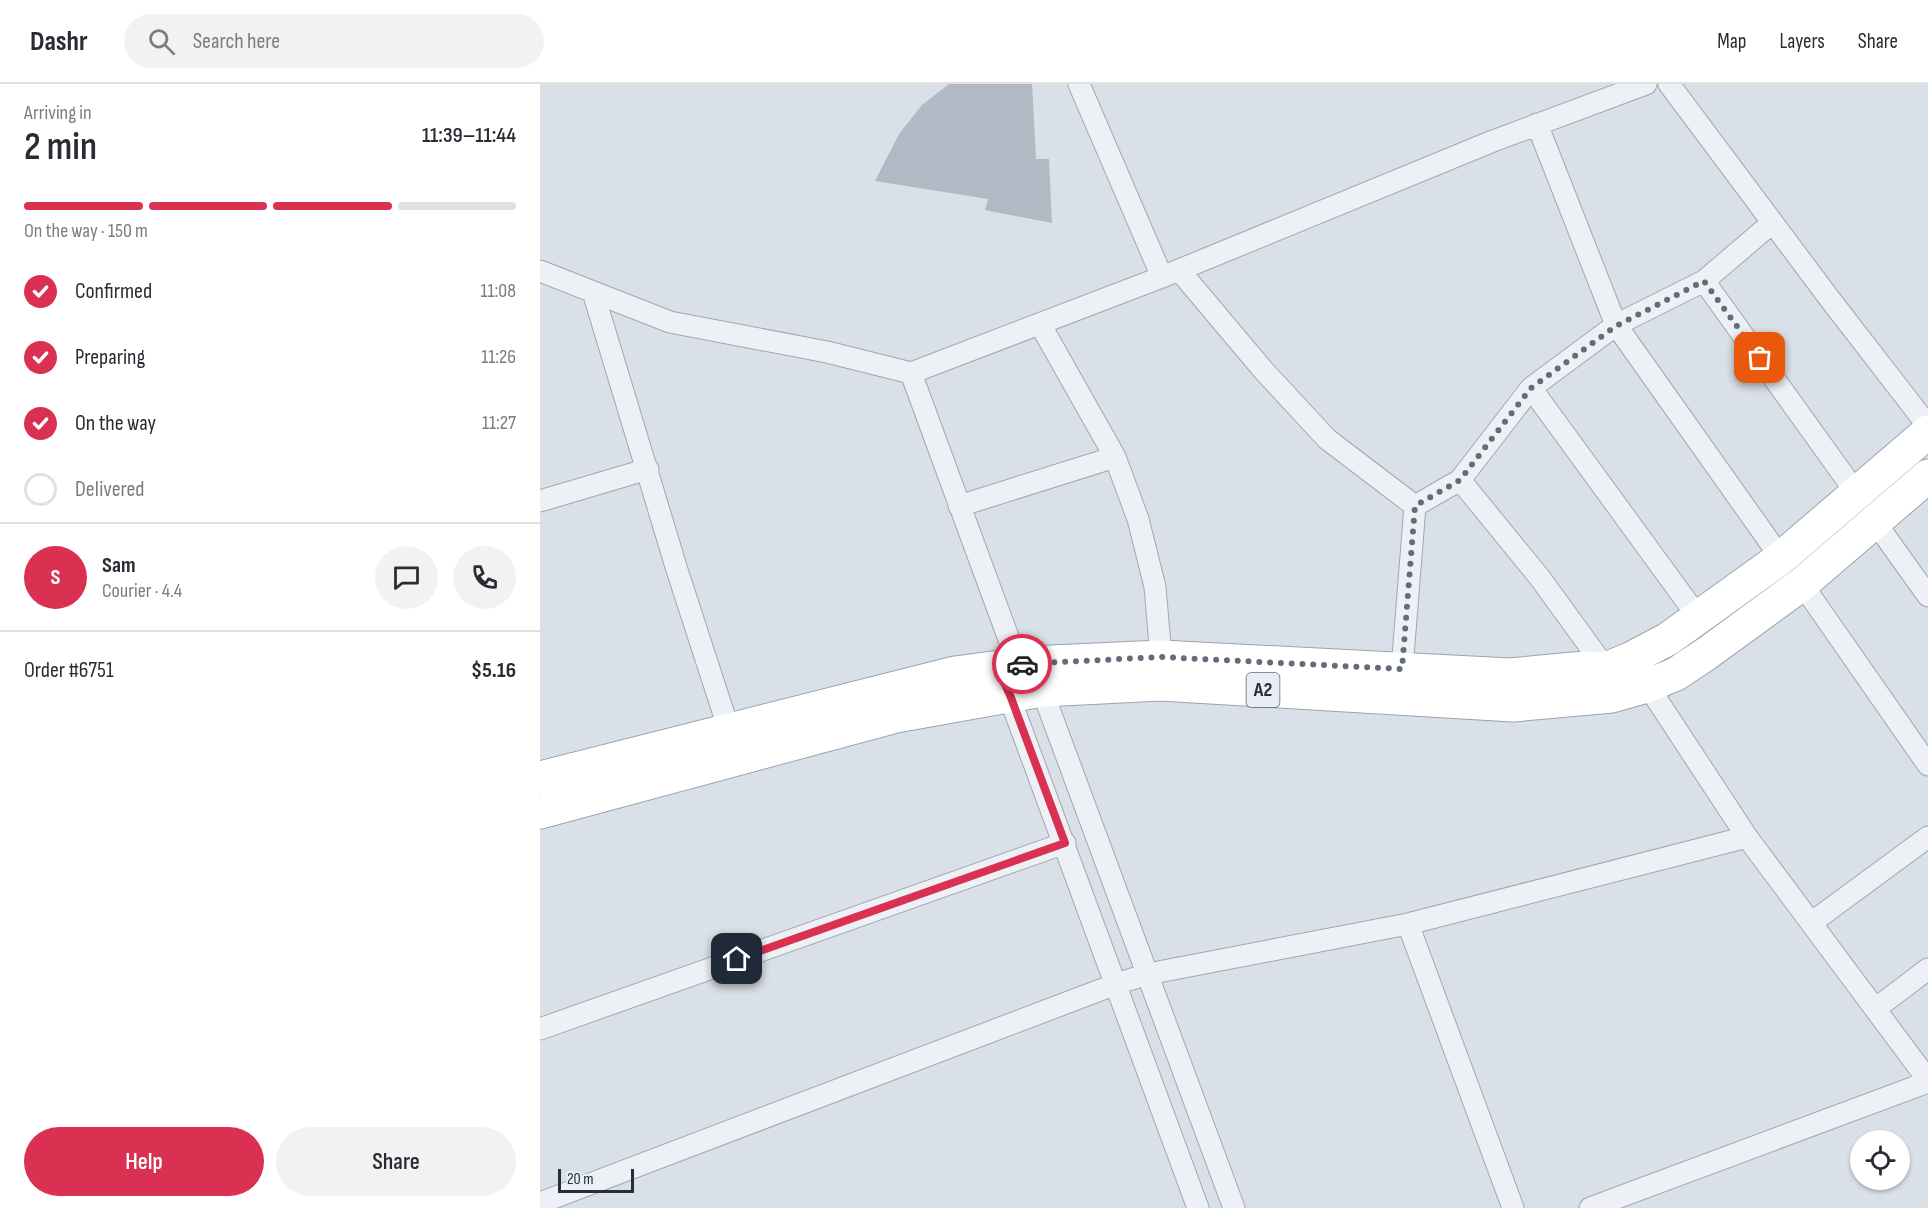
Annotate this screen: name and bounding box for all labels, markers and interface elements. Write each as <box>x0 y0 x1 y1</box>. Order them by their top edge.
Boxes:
search box <box>124 14 544 68</box>
text: Dashr <box>30 25 88 58</box>
icon: search <box>145 25 178 58</box>
text: Search here <box>193 28 280 55</box>
text: Map <box>1717 29 1746 54</box>
text: Layers <box>1779 29 1825 54</box>
text: Share <box>1858 29 1898 54</box>
text: Arriving in <box>24 101 92 125</box>
text: 11:39–11:44 <box>422 122 516 149</box>
text: 2 min <box>24 124 97 171</box>
text: On the way · 150 m <box>24 219 148 243</box>
icon: check <box>24 275 57 308</box>
text: Confirmed <box>75 278 152 305</box>
text: 11:08 <box>481 279 516 303</box>
pin <box>1734 332 1785 383</box>
icon: check <box>24 341 57 374</box>
icon: bag <box>1743 341 1776 374</box>
text: Preparing <box>75 344 145 371</box>
text: 11:26 <box>481 345 516 369</box>
icon: check <box>24 407 57 440</box>
text: On the way <box>75 410 156 437</box>
text: 11:27 <box>482 411 516 435</box>
text: Delivered <box>75 476 144 503</box>
button: chat <box>375 546 438 609</box>
button: phone <box>453 546 516 609</box>
text: Sam <box>102 552 136 579</box>
text: S <box>51 564 60 591</box>
text: Courier · 4.4 <box>102 579 182 603</box>
courier <box>992 634 1052 694</box>
icon: car <box>1006 648 1039 681</box>
text: Order #6751 <box>24 657 114 684</box>
text: $5.16 <box>471 657 516 684</box>
road number: A2 <box>1246 673 1280 707</box>
pin <box>711 933 762 984</box>
icon: home <box>720 942 753 975</box>
button: Help <box>24 1127 264 1196</box>
button: Share <box>276 1127 516 1196</box>
map controls <box>1850 1130 1910 1190</box>
button: locate <box>1850 1130 1910 1190</box>
scale bar <box>558 1166 634 1194</box>
text: 20 m <box>567 1170 594 1189</box>

